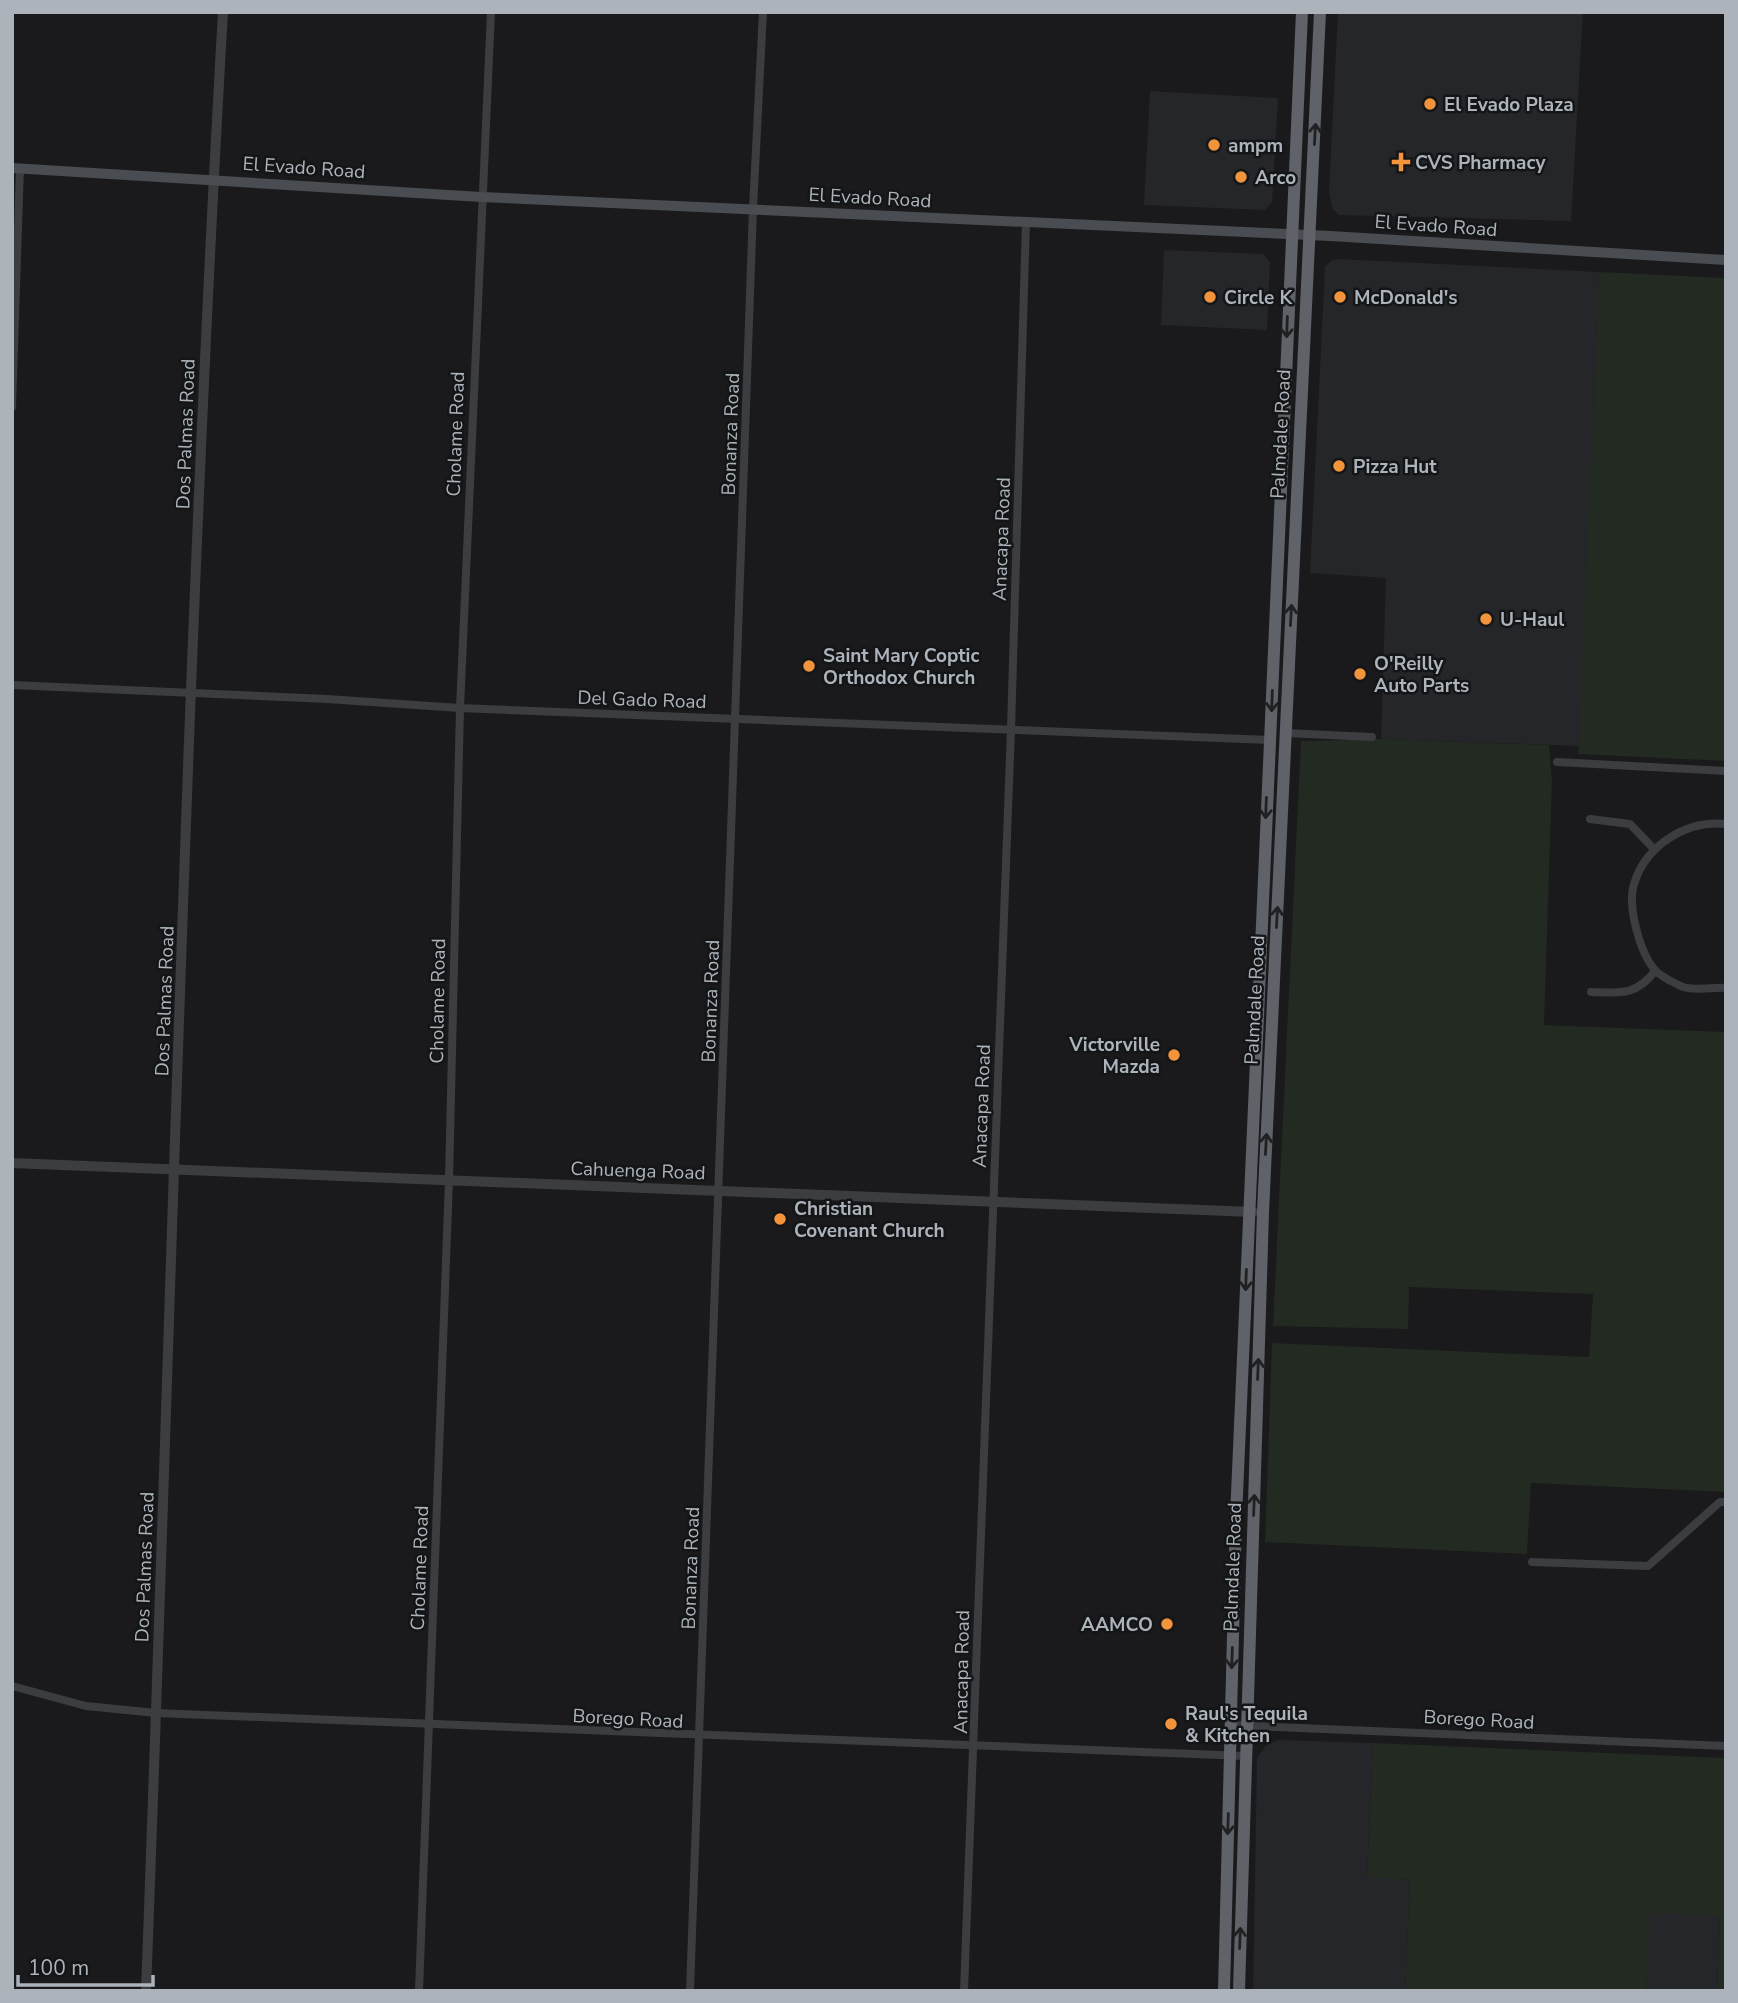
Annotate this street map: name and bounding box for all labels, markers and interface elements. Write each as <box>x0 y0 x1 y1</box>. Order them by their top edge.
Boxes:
place label: El Evado Plaza <box>1444 92 1574 118</box>
marker: El Evado Plaza <box>1422 96 1438 112</box>
one-way arrow <box>1308 123 1321 146</box>
place label: ampm <box>1228 133 1283 159</box>
marker: ampm <box>1206 137 1222 153</box>
place label: CVS Pharmacy <box>1415 150 1546 176</box>
street label: El Evado Road <box>242 151 366 185</box>
marker: CVS Pharmacy <box>1393 154 1409 170</box>
place label: Arco <box>1255 165 1296 191</box>
marker: Arco <box>1233 169 1249 185</box>
street label: El Evado Road <box>808 182 932 214</box>
street label: El Evado Road <box>1374 209 1498 243</box>
place label: Circle K <box>1224 285 1293 311</box>
place label: McDonald's <box>1354 285 1458 311</box>
marker: Circle K <box>1202 289 1218 305</box>
marker: McDonald's <box>1332 289 1348 305</box>
one-way arrow <box>1281 315 1294 338</box>
street label: Dos Palmas Road <box>170 358 202 510</box>
street label: Palmdale Road <box>1265 369 1297 499</box>
street label: Cholame Road <box>441 371 471 497</box>
street label: Bonanza Road <box>716 372 746 496</box>
place label: Pizza Hut <box>1353 454 1437 480</box>
marker: Pizza Hut <box>1331 458 1347 474</box>
street label: Anacapa Road <box>987 477 1017 601</box>
one-way arrow <box>1284 604 1297 627</box>
place label: U-Haul <box>1500 607 1564 633</box>
marker: U-Haul <box>1478 611 1494 627</box>
place label: Saint Mary Coptic Orthodox Church <box>823 643 979 691</box>
place label: O'Reilly Auto Parts <box>1374 651 1469 699</box>
marker: Saint Mary Coptic Orthodox Church <box>801 658 817 674</box>
marker: O'Reilly Auto Parts <box>1352 666 1368 682</box>
street label: Del Gado Road <box>577 685 707 715</box>
one-way arrow <box>1265 689 1278 711</box>
one-way arrow <box>1260 796 1273 819</box>
one-way arrow <box>1270 906 1283 929</box>
street label: Dos Palmas Road <box>149 925 181 1077</box>
street label: Palmdale Road <box>1239 935 1271 1065</box>
street label: Cholame Road <box>424 938 452 1064</box>
street label: Bonanza Road <box>696 939 726 1063</box>
place label: Victorville Mazda <box>1068 1032 1160 1080</box>
street label: Anacapa Road <box>967 1044 997 1168</box>
marker: Victorville Mazda <box>1166 1047 1182 1063</box>
one-way arrow <box>1260 1133 1273 1156</box>
street label: Cahuenga Road <box>570 1156 706 1186</box>
place label: Christian Covenant Church <box>794 1196 945 1244</box>
marker: Christian Covenant Church <box>772 1211 788 1227</box>
one-way arrow <box>1239 1268 1252 1291</box>
one-way arrow <box>1251 1357 1265 1380</box>
street label: Dos Palmas Road <box>129 1491 161 1643</box>
one-way arrow <box>1247 1494 1260 1517</box>
street label: Palmdale Road <box>1218 1502 1248 1632</box>
street label: Cholame Road <box>405 1505 435 1631</box>
street label: Bonanza Road <box>676 1506 706 1630</box>
street label: Anacapa Road <box>948 1610 976 1734</box>
place label: AAMCO <box>1081 1612 1153 1638</box>
marker: AAMCO <box>1159 1616 1175 1632</box>
one-way arrow <box>1226 1646 1239 1669</box>
place label: Raul's Tequila & Kitchen <box>1185 1701 1308 1749</box>
street label: Borego Road <box>572 1703 684 1735</box>
street label: Borego Road <box>1423 1704 1535 1736</box>
marker: Raul's Tequila & Kitchen <box>1163 1716 1179 1732</box>
one-way arrow <box>1221 1813 1234 1836</box>
one-way arrow <box>1234 1926 1247 1949</box>
scale bar <box>18 1944 152 1988</box>
text: 100 m <box>28 1954 89 1982</box>

